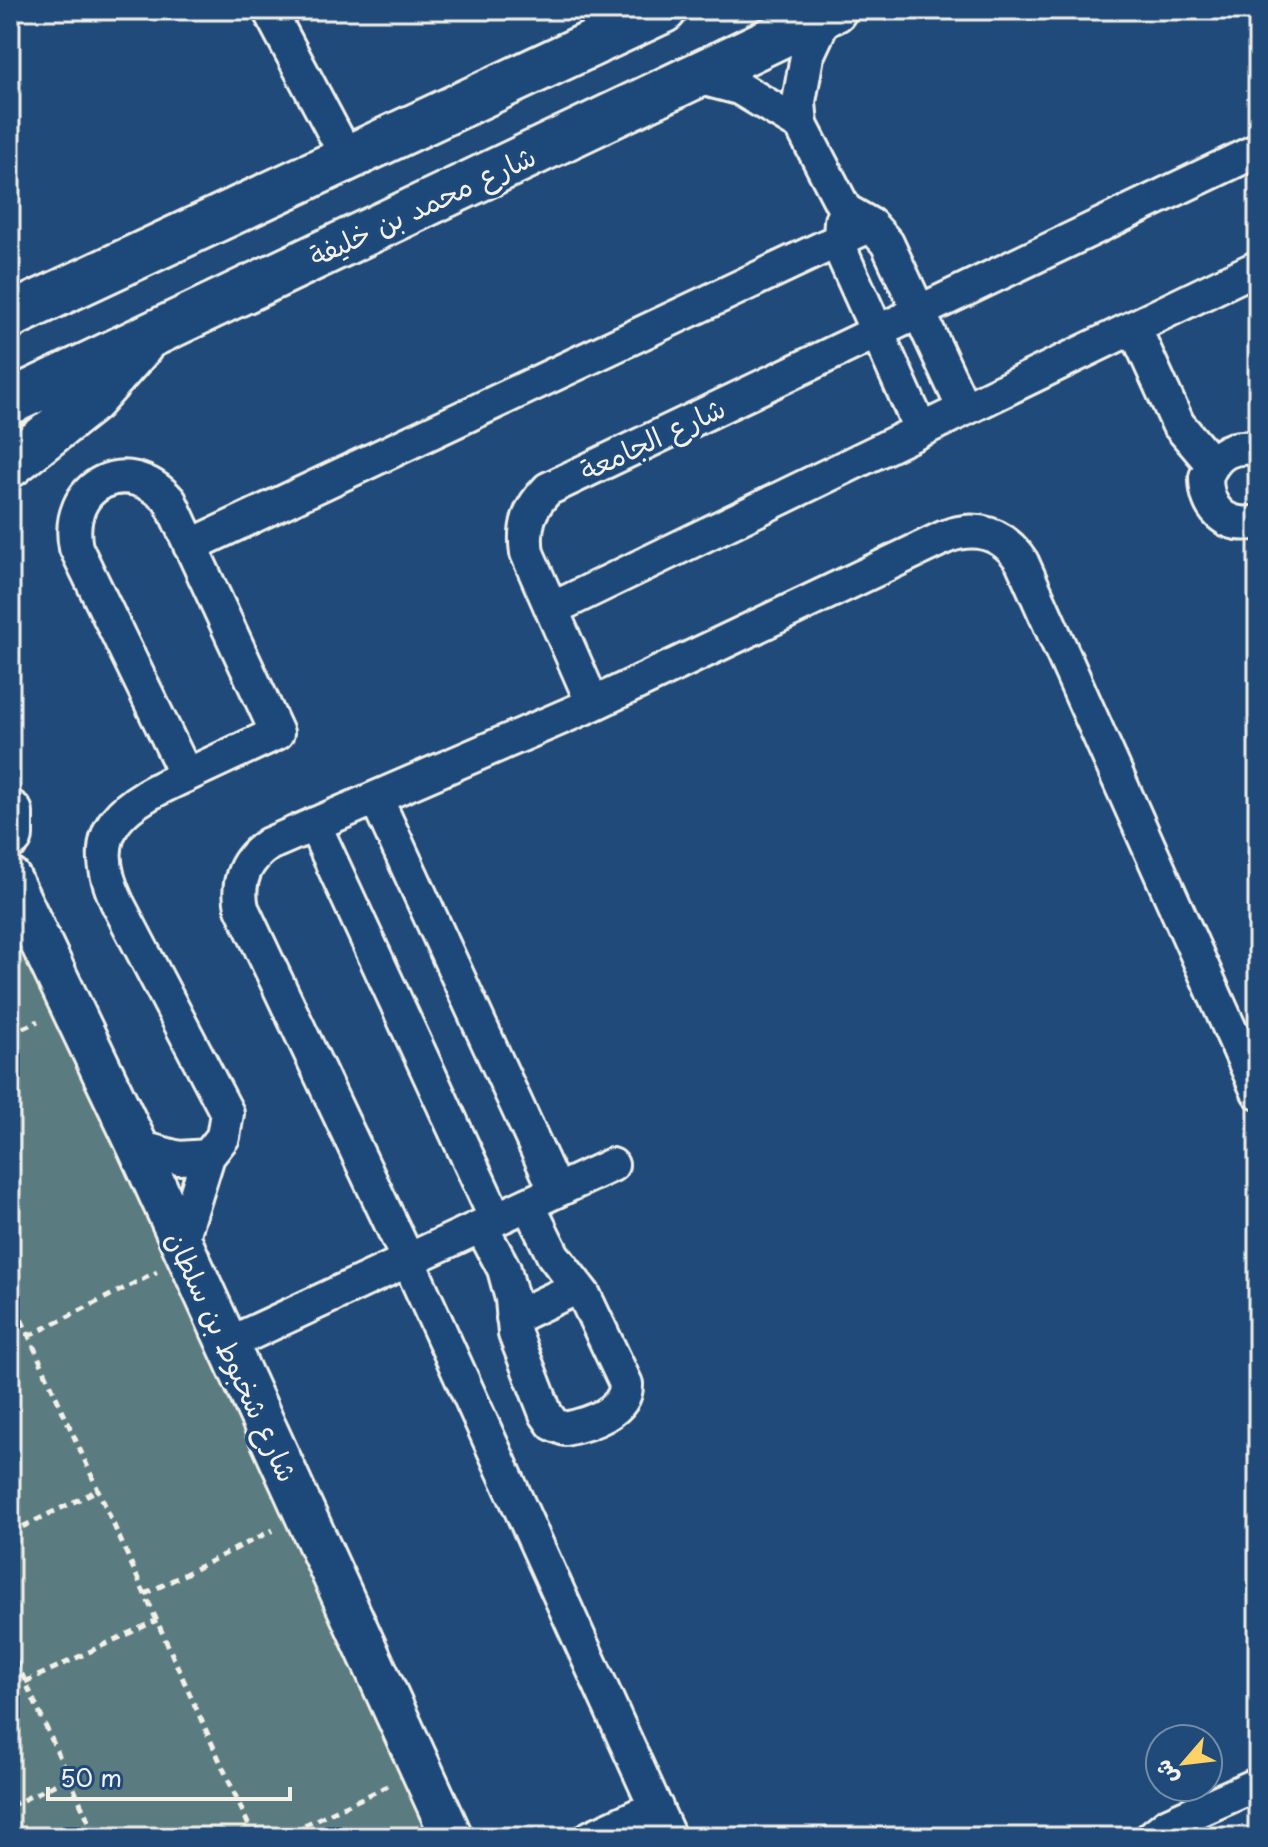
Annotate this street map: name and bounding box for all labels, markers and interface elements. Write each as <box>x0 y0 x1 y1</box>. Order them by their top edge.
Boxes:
street label: شارع محمد بن خليفة <box>302 134 542 276</box>
street label: شارع الجامعة <box>572 385 732 491</box>
street label: شارع شخبوط بن سلطان <box>156 1223 310 1489</box>
north arrow <box>1144 1723 1224 1803</box>
scale bar <box>48 1751 290 1801</box>
text: ش <box>1145 1755 1185 1792</box>
text: 50 m <box>60 1759 122 1795</box>

